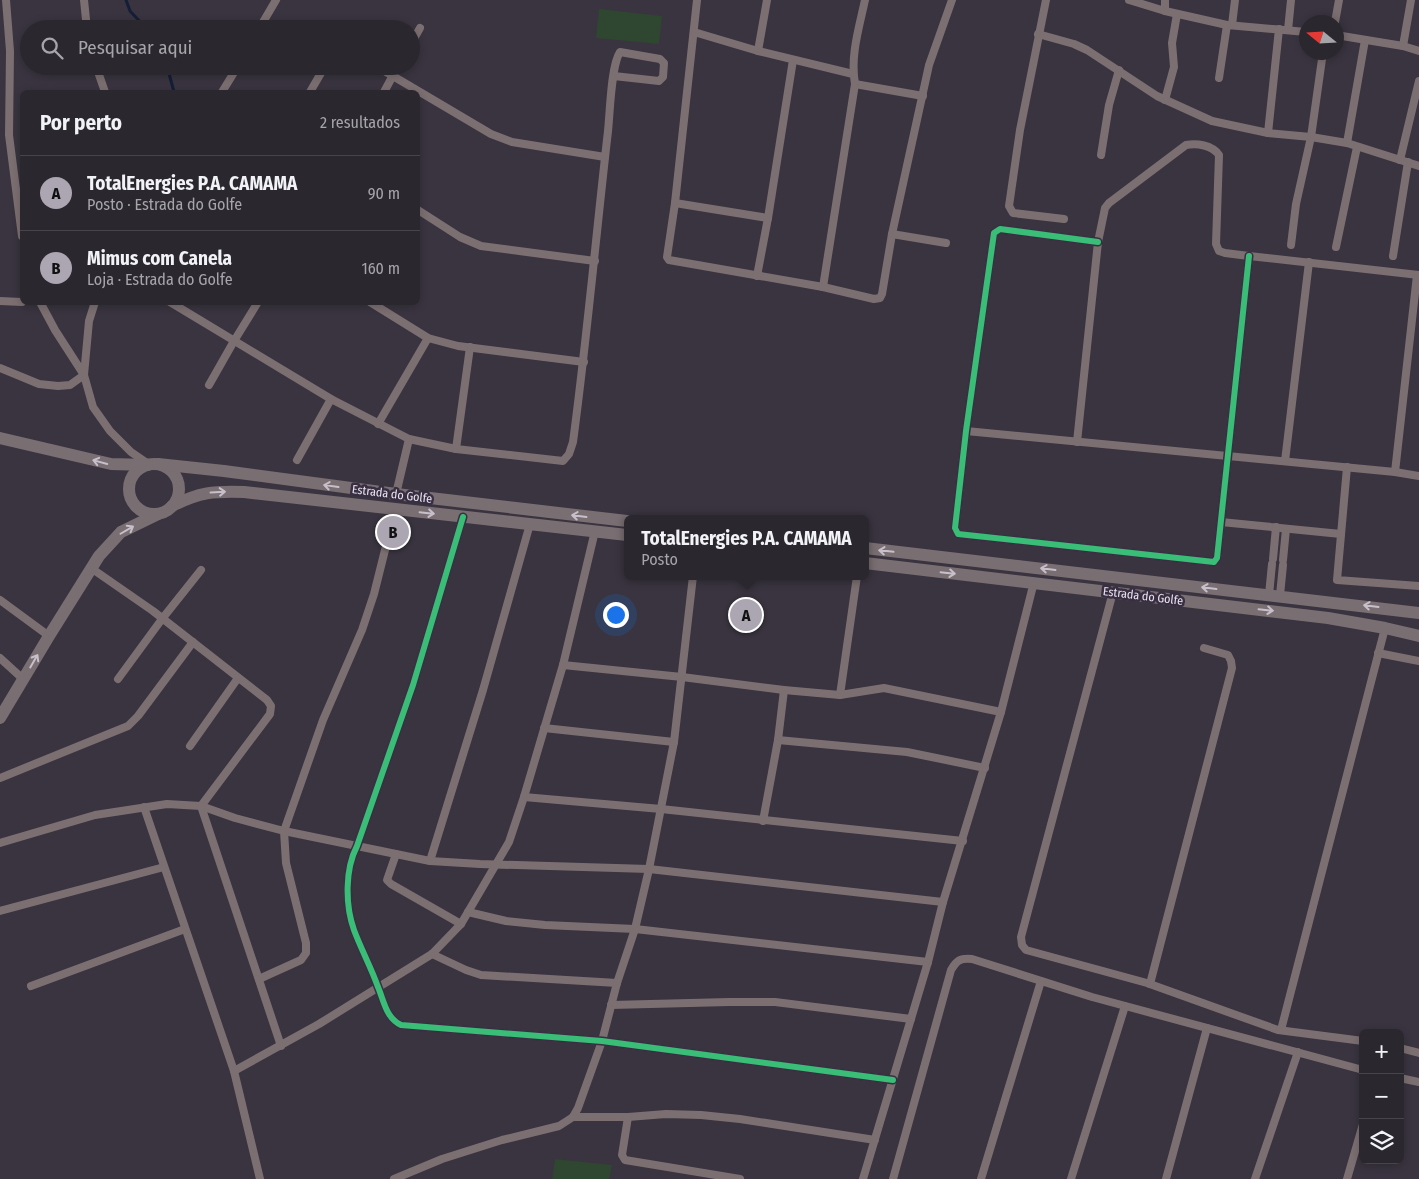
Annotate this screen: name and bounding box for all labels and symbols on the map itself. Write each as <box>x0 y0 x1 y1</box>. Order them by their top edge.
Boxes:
north arrow <box>1299 15 1344 60</box>
one-way arrow <box>92 456 108 466</box>
one-way arrow <box>323 480 339 490</box>
street label: Estrada do Golfe <box>351 482 433 506</box>
one-way arrow <box>210 487 226 496</box>
one-way arrow <box>419 508 435 518</box>
one-way arrow <box>571 511 587 521</box>
pin: B <box>377 513 409 551</box>
one-way arrow <box>119 524 133 534</box>
one-way arrow <box>879 546 895 556</box>
one-way arrow <box>1040 564 1056 574</box>
one-way arrow <box>940 568 956 577</box>
one-way arrow <box>1202 583 1218 593</box>
street label: Estrada do Golfe <box>1102 584 1184 608</box>
pin: A <box>730 596 762 634</box>
one-way arrow <box>1363 601 1379 611</box>
your location <box>603 602 629 628</box>
one-way arrow <box>1258 605 1274 615</box>
one-way arrow <box>29 655 39 669</box>

